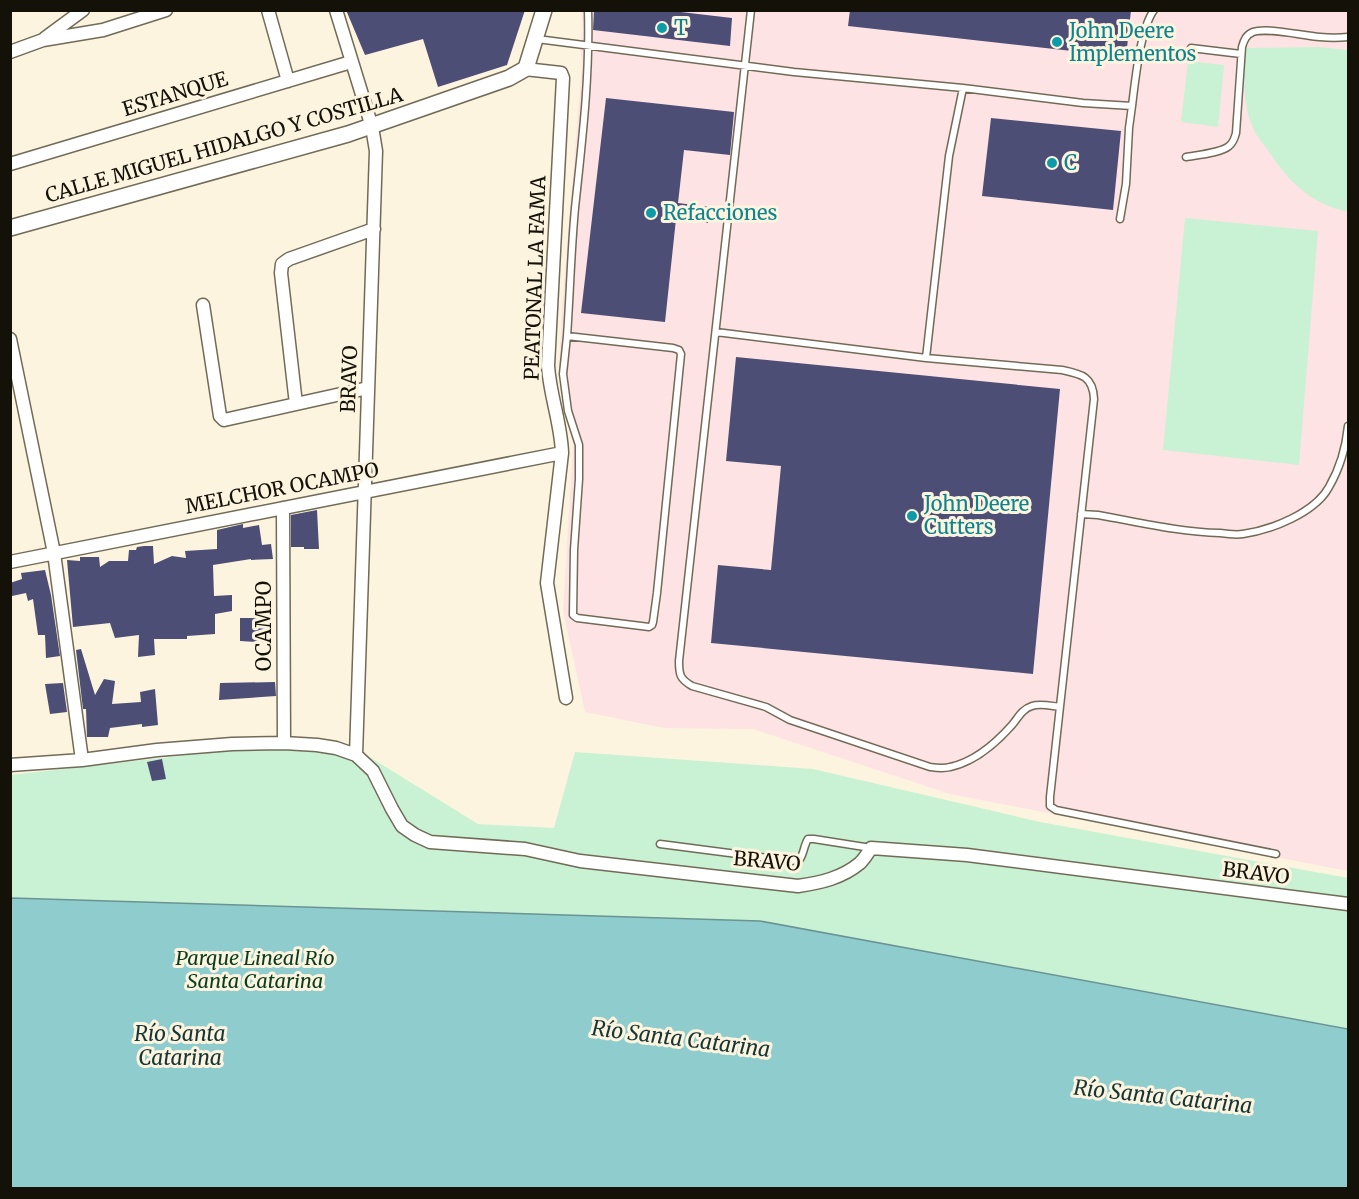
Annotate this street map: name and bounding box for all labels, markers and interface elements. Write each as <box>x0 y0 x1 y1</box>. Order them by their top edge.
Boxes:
place label: T <box>674 15 688 40</box>
place label: John Deere Implementos <box>1068 18 1196 66</box>
marker: T <box>655 21 669 35</box>
marker: John Deere Implementos <box>1050 35 1064 49</box>
street label: ESTANQUE <box>119 66 231 121</box>
street label: CALLE MIGUEL HIDALGO Y COSTILLA <box>42 81 406 208</box>
place label: C <box>1064 150 1077 175</box>
marker: C <box>1045 156 1059 170</box>
street label: PEATONAL LA FAMA <box>518 174 551 381</box>
place label: Refacciones <box>663 200 777 225</box>
marker: Refacciones <box>644 206 658 220</box>
street label: BRAVO <box>335 345 362 413</box>
street label: MELCHOR OCAMPO <box>183 456 381 519</box>
place label: John Deere Cutters <box>923 491 1029 539</box>
marker: John Deere Cutters <box>905 509 919 523</box>
street label: OCAMPO <box>251 581 276 671</box>
street label: BRAVO <box>732 845 802 876</box>
street label: BRAVO <box>1221 856 1291 889</box>
park label: Parque Lineal Río Santa Catarina <box>175 945 335 993</box>
water label: Río Santa Catarina <box>590 1014 772 1063</box>
water label: Río Santa Catarina <box>134 1020 226 1071</box>
water label: Río Santa Catarina <box>1072 1074 1254 1119</box>

